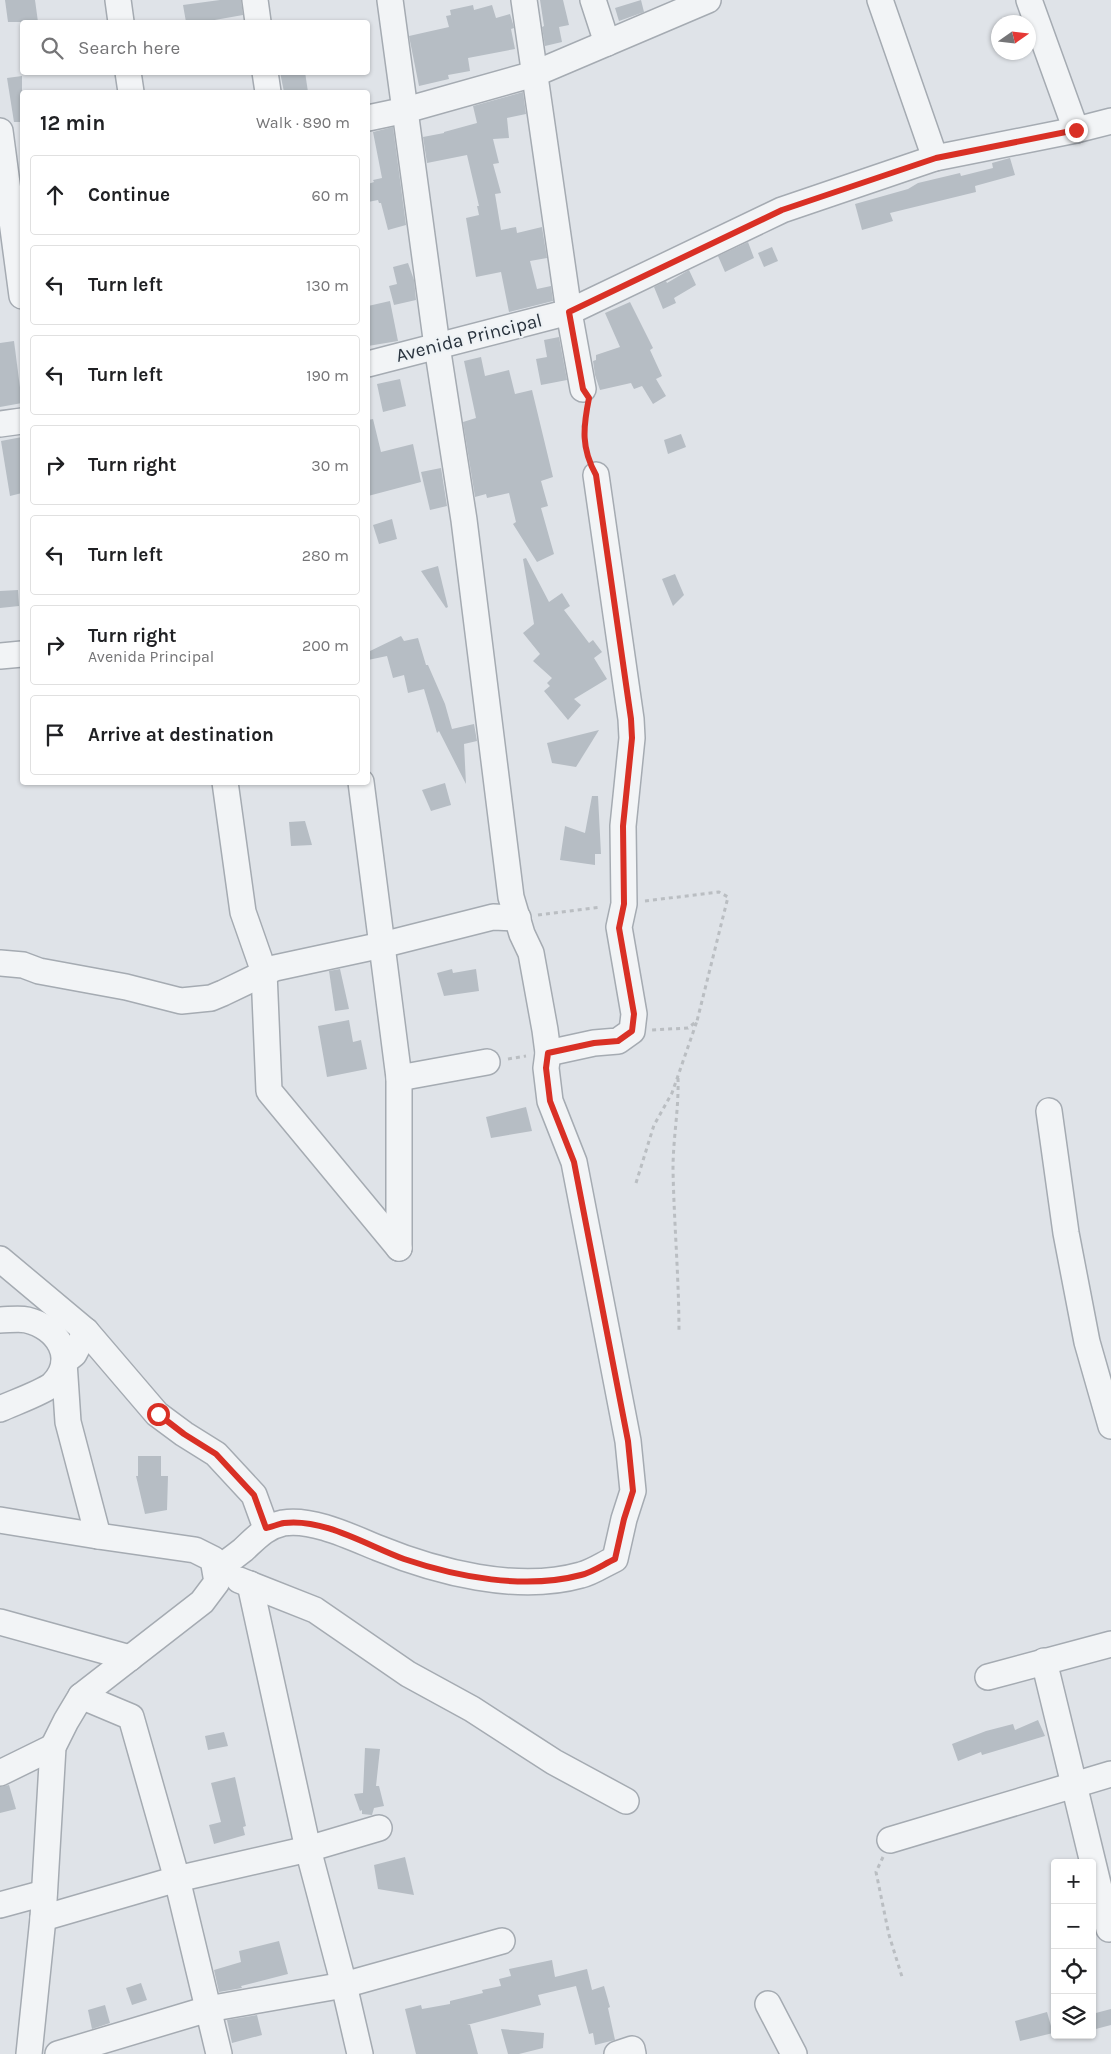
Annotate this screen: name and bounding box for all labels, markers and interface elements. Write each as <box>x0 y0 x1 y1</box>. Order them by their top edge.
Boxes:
north arrow <box>991 15 1036 60</box>
search box <box>20 20 370 75</box>
icon: search <box>38 34 66 62</box>
text: Search here <box>78 37 180 59</box>
text: 12 min <box>40 111 105 135</box>
text: Walk · 890 m <box>256 113 350 132</box>
route end <box>1065 119 1088 142</box>
icon: ahead <box>41 181 69 209</box>
text: Continue <box>88 184 170 206</box>
text: 60 m <box>312 186 349 205</box>
icon: left <box>41 271 69 299</box>
text: Turn left <box>88 274 163 296</box>
text: 130 m <box>306 276 349 295</box>
street label: Avenida Principal <box>394 309 544 367</box>
icon: left <box>41 361 69 389</box>
text: Turn left <box>88 364 163 386</box>
text: 190 m <box>306 366 349 385</box>
icon: right <box>41 451 69 479</box>
text: Turn right <box>88 454 177 476</box>
text: 30 m <box>311 456 349 475</box>
icon: left <box>41 541 69 569</box>
text: Turn left <box>88 544 163 566</box>
text: 280 m <box>302 546 349 565</box>
text: Turn right <box>88 625 177 647</box>
icon: right <box>41 631 69 659</box>
text: 200 m <box>302 636 349 655</box>
text: Avenida Principal <box>88 647 214 666</box>
icon: arrive <box>41 721 69 749</box>
text: Arrive at destination <box>88 724 274 746</box>
route start <box>147 1403 170 1426</box>
map controls <box>1051 1859 1096 2039</box>
button: + <box>1051 1859 1096 1904</box>
button: − <box>1051 1904 1096 1949</box>
button: locate <box>1051 1949 1096 1994</box>
button: layers <box>1051 1994 1096 2039</box>

